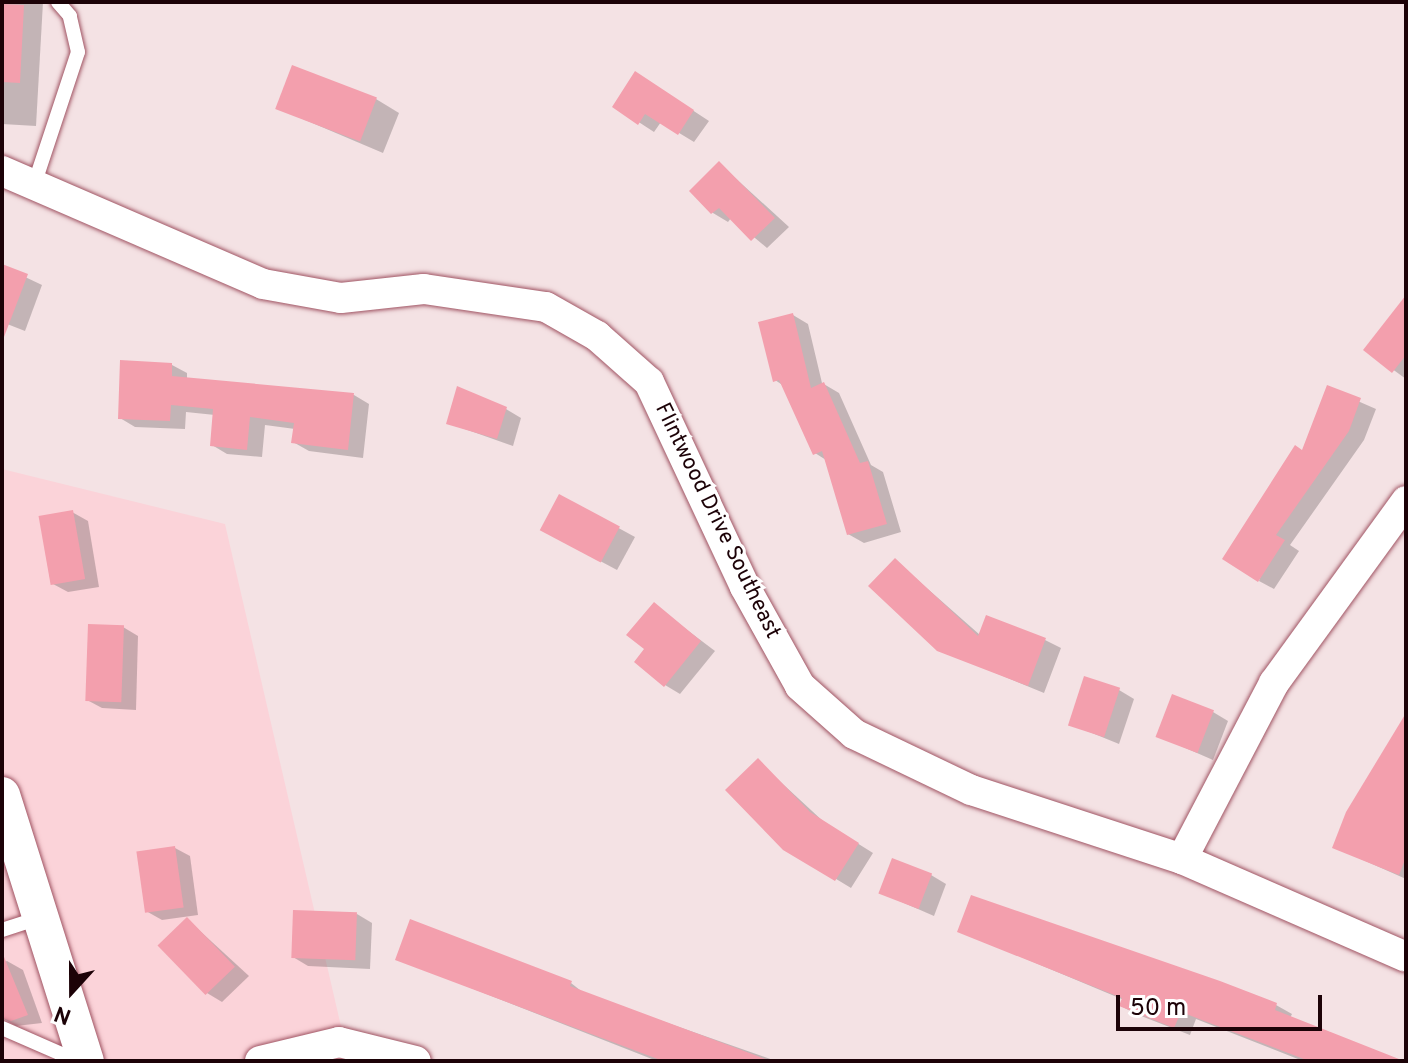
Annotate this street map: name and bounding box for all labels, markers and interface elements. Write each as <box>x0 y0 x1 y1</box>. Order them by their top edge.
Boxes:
street label: Flintwood Drive Southeast <box>648 399 786 643</box>
north arrow <box>32 951 112 1031</box>
scale bar <box>1120 979 1326 1029</box>
text: 50 m <box>1130 994 1186 1024</box>
text: N <box>51 998 75 1029</box>

